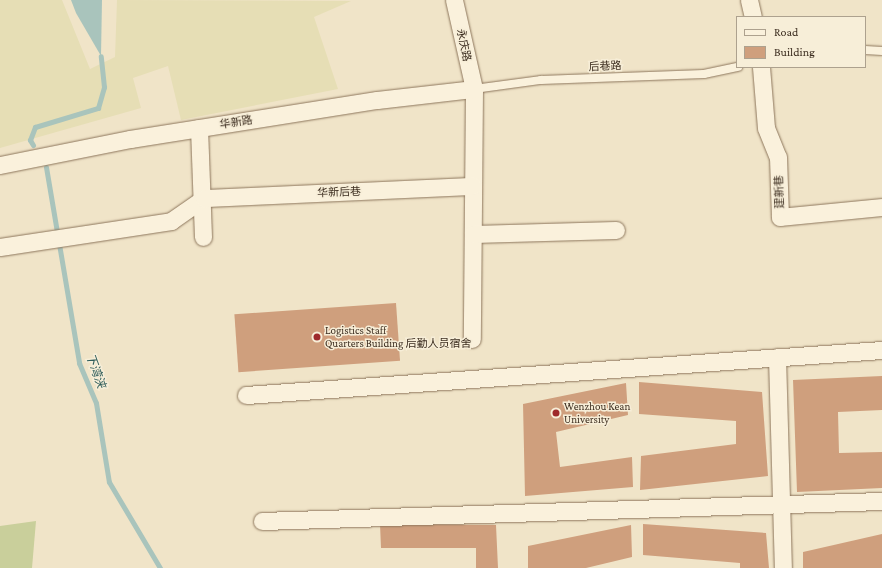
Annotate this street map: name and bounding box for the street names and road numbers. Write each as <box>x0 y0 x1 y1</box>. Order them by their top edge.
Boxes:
street label: 永庆路 <box>454 27 474 63</box>
street label: 后巷路 <box>588 59 622 73</box>
street label: 华新路 <box>219 113 253 131</box>
street label: 建新巷 <box>772 175 786 209</box>
street label: 华新后巷 <box>317 185 361 199</box>

